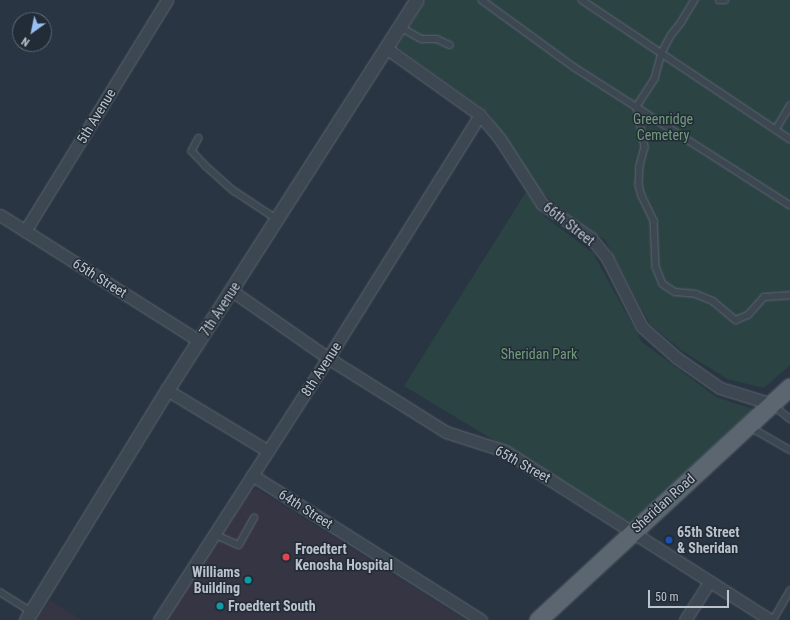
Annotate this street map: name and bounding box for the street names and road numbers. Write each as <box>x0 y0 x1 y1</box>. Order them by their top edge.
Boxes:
street label: 5th Avenue <box>73 85 119 147</box>
street label: 66th Street <box>540 199 598 249</box>
street label: 65th Street <box>70 255 130 301</box>
street label: 7th Avenue <box>196 279 244 339</box>
street label: 8th Avenue <box>297 339 345 399</box>
street label: 65th Street <box>492 442 554 486</box>
street label: Sheridan Road <box>628 470 698 536</box>
street label: 64th Street <box>276 486 336 532</box>

